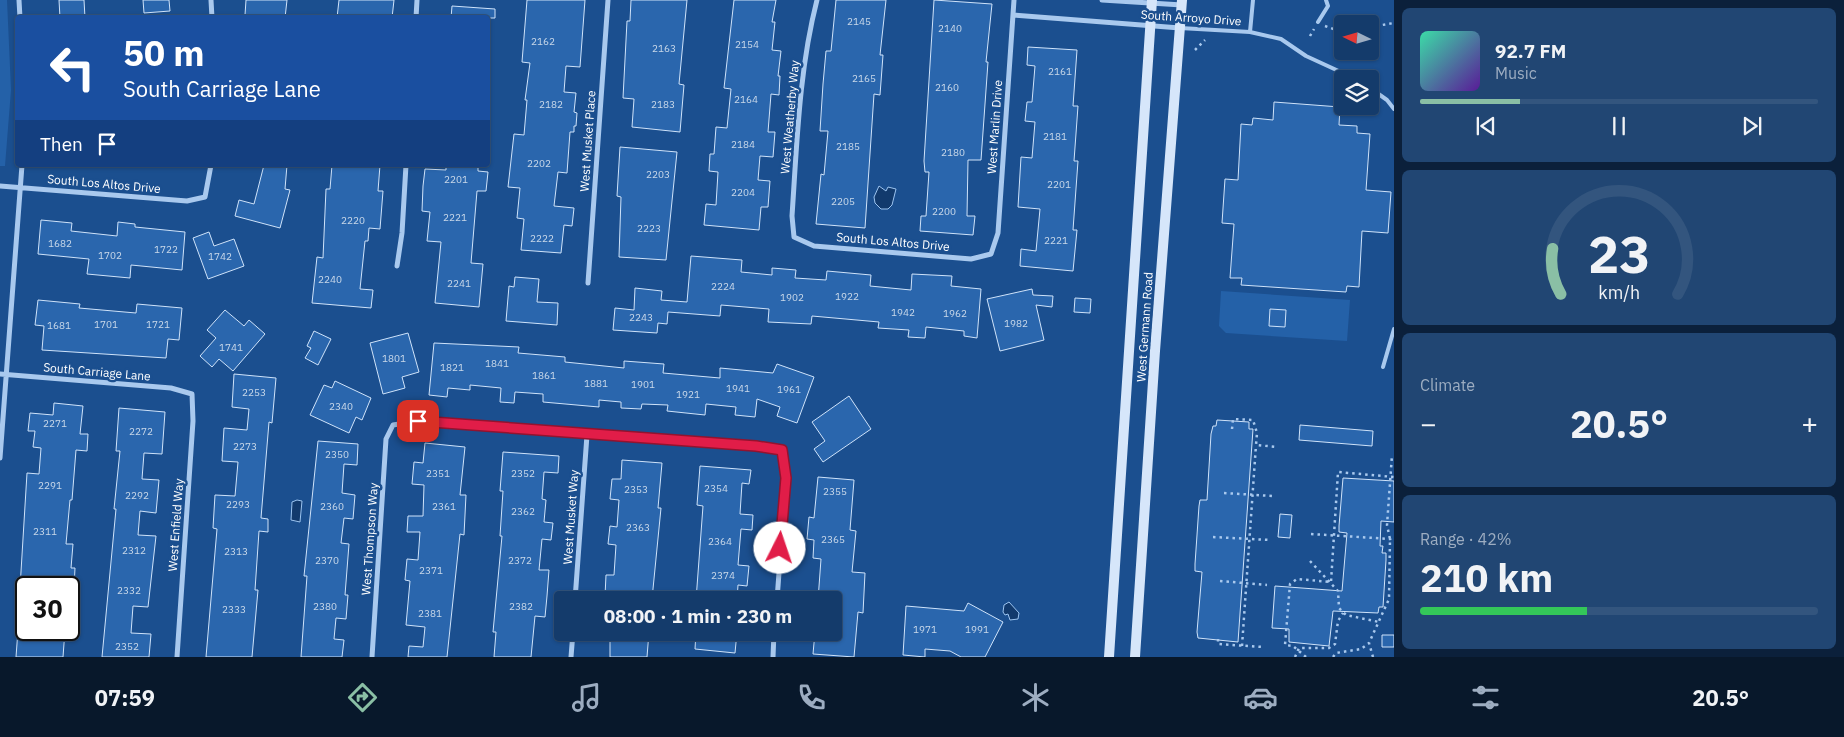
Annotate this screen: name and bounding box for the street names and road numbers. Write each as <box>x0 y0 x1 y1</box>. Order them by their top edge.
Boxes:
street label: South Arroyo Drive <box>1140 7 1242 29</box>
street label: West Weatherby Way <box>777 59 802 174</box>
street label: West Marlin Drive <box>984 79 1005 174</box>
street label: West Musket Place <box>576 89 599 192</box>
street label: South Los Altos Drive <box>47 171 162 196</box>
street label: South Los Altos Drive <box>836 229 951 254</box>
street label: West Germann Road <box>1133 271 1156 382</box>
street label: South Carriage Lane <box>43 359 152 384</box>
street label: West Musket Way <box>560 469 581 565</box>
street label: West Enfield Way <box>165 478 186 572</box>
street label: West Thompson Way <box>358 482 381 596</box>

